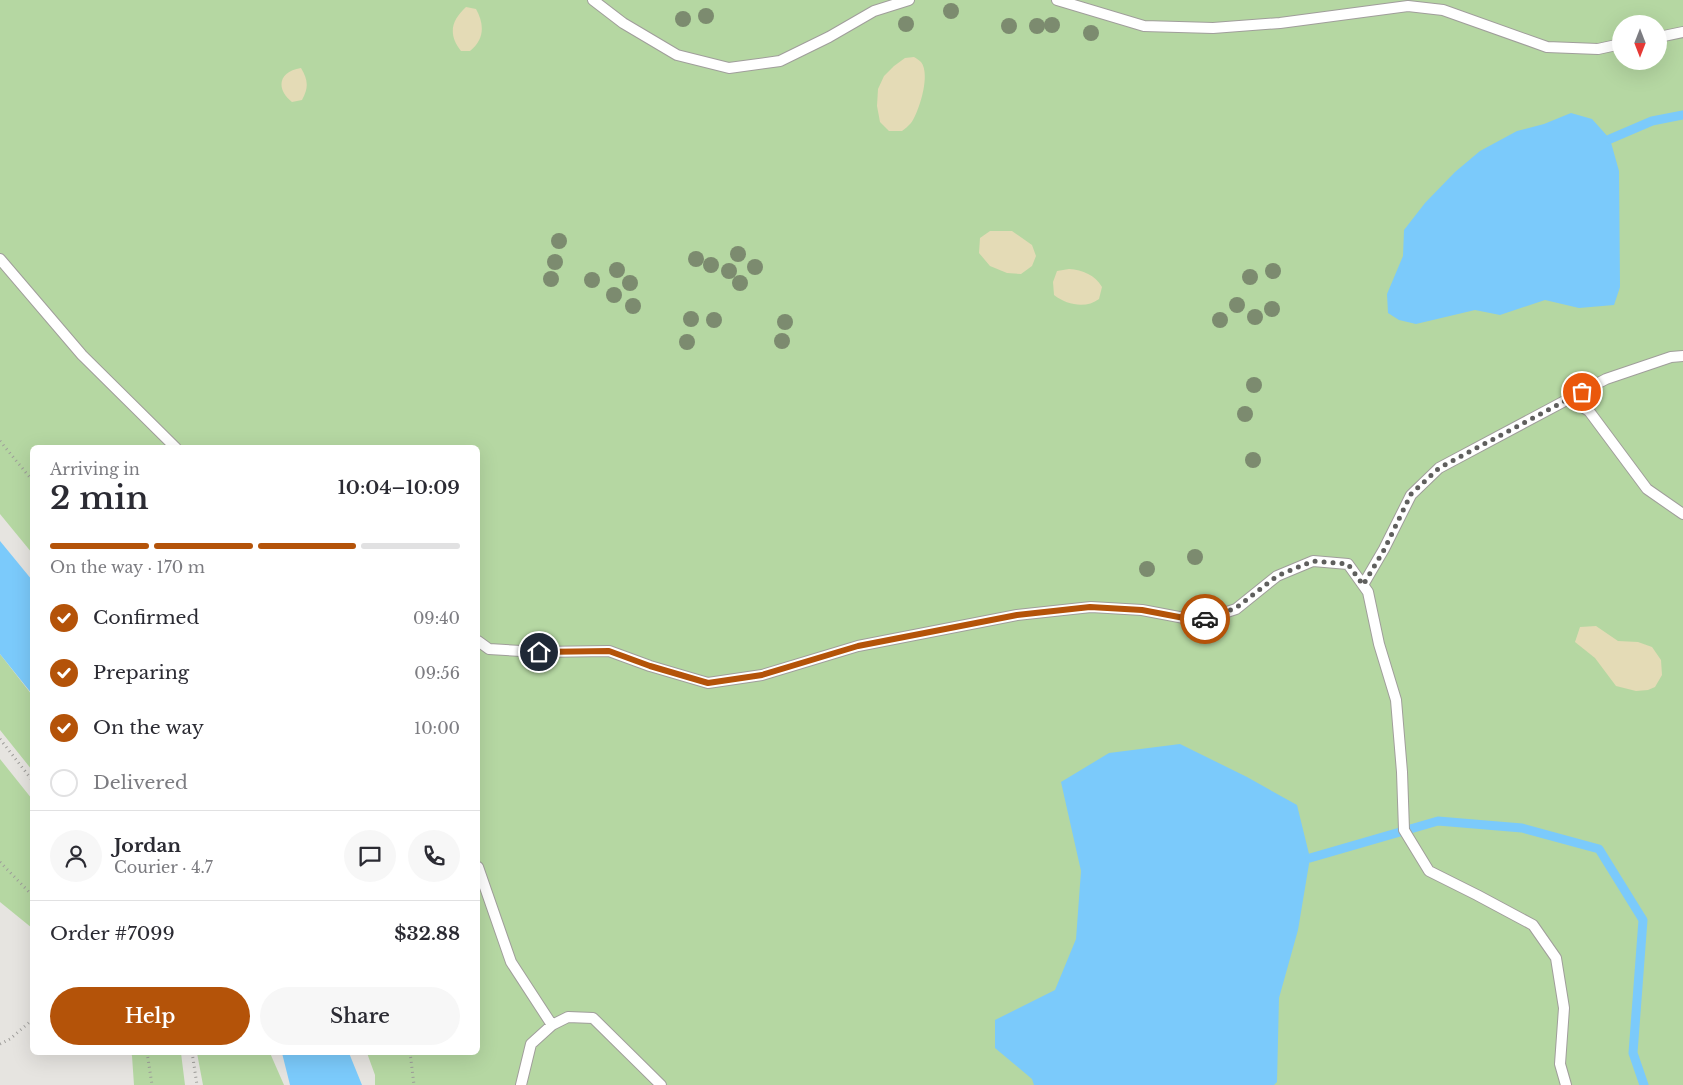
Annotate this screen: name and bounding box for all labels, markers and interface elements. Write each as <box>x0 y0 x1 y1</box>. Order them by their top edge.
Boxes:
north arrow <box>1612 15 1668 70</box>
map controls <box>1612 15 1667 70</box>
pin <box>1561 371 1603 413</box>
icon: bag <box>1568 378 1596 406</box>
text: Arriving in <box>50 459 140 479</box>
text: 10:04–10:09 <box>338 476 460 499</box>
text: 2 min <box>50 478 149 518</box>
text: On the way · 170 m <box>50 557 205 577</box>
courier <box>1180 594 1230 644</box>
icon: check <box>50 604 78 632</box>
icon: car <box>1191 605 1219 633</box>
text: Confirmed <box>93 606 199 629</box>
text: 09:40 <box>413 608 460 628</box>
pin <box>518 631 560 673</box>
icon: home <box>525 638 553 666</box>
icon: check <box>50 659 78 687</box>
text: Preparing <box>93 661 189 684</box>
text: 09:56 <box>414 663 460 683</box>
icon: check <box>50 714 78 742</box>
text: On the way <box>93 716 204 739</box>
text: 10:00 <box>414 718 460 738</box>
text: Delivered <box>93 771 188 794</box>
button: person <box>50 830 102 882</box>
button: chat <box>344 830 396 882</box>
button: phone <box>408 830 460 882</box>
text: Jordan <box>114 834 181 857</box>
text: Courier · 4.7 <box>114 857 213 877</box>
text: Order #7099 <box>50 922 175 945</box>
text: $32.88 <box>394 922 460 945</box>
button: Help <box>50 987 250 1045</box>
button: Share <box>260 987 460 1045</box>

